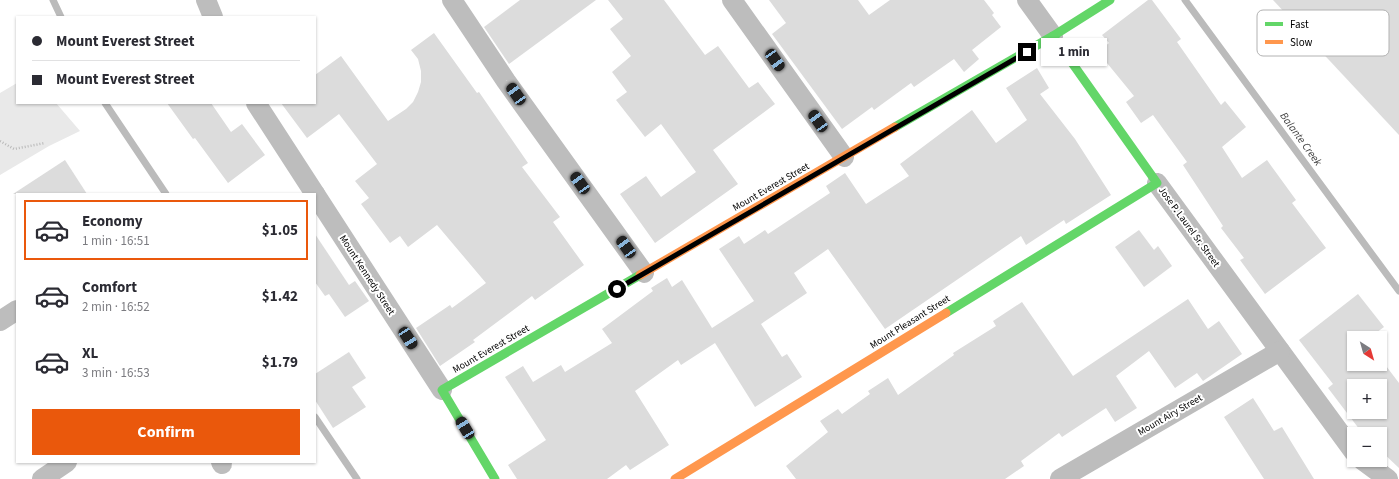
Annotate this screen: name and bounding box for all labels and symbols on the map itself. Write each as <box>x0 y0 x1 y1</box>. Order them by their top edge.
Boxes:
legend <box>1257 10 1389 56</box>
text: Fast <box>1290 17 1309 32</box>
text: Slow <box>1290 35 1313 50</box>
callout: 1 min <box>1041 38 1107 66</box>
route end <box>1018 43 1036 61</box>
car <box>763 47 787 73</box>
car <box>504 81 528 107</box>
car <box>806 108 830 134</box>
water label: Balante Creek <box>1276 109 1326 169</box>
street label: Mount Everest Street <box>730 159 812 215</box>
car <box>568 170 592 196</box>
street label: Jose P. Laurel Sr. Street <box>1155 184 1223 271</box>
street label: Mount Kennedy Street <box>336 232 398 318</box>
car <box>614 234 638 260</box>
route start <box>608 280 626 298</box>
street label: Mount Pleasant Street <box>867 291 953 352</box>
street label: Mount Everest Street <box>450 321 532 377</box>
car <box>396 325 420 351</box>
north arrow <box>1347 331 1387 371</box>
street label: Mount Airy Street <box>1135 391 1205 439</box>
car <box>454 415 476 441</box>

